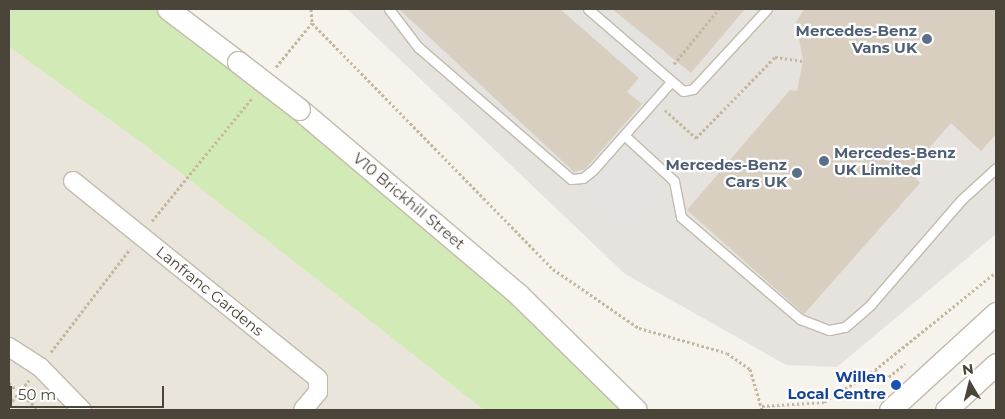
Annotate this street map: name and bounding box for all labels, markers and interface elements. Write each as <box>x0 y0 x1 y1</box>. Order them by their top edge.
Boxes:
place label: Mercedes-Benz Vans UK <box>796 21 917 56</box>
marker: Mercedes-Benz Vans UK <box>921 33 933 45</box>
place label: Mercedes-Benz UK Limited <box>834 143 955 178</box>
street label: V10 Brickhill Street <box>349 149 469 253</box>
place label: Mercedes-Benz Cars UK <box>666 155 787 190</box>
marker: Mercedes-Benz UK Limited <box>818 155 830 167</box>
marker: Mercedes-Benz Cars UK <box>791 167 803 179</box>
street label: Lanfranc Gardens <box>153 242 267 340</box>
north arrow <box>945 359 995 409</box>
text: N <box>961 359 975 379</box>
place label: Willen Local Centre <box>788 367 886 402</box>
scale bar <box>12 376 166 408</box>
marker: Willen Local Centre <box>890 379 902 391</box>
text: 50 m <box>18 385 56 404</box>

